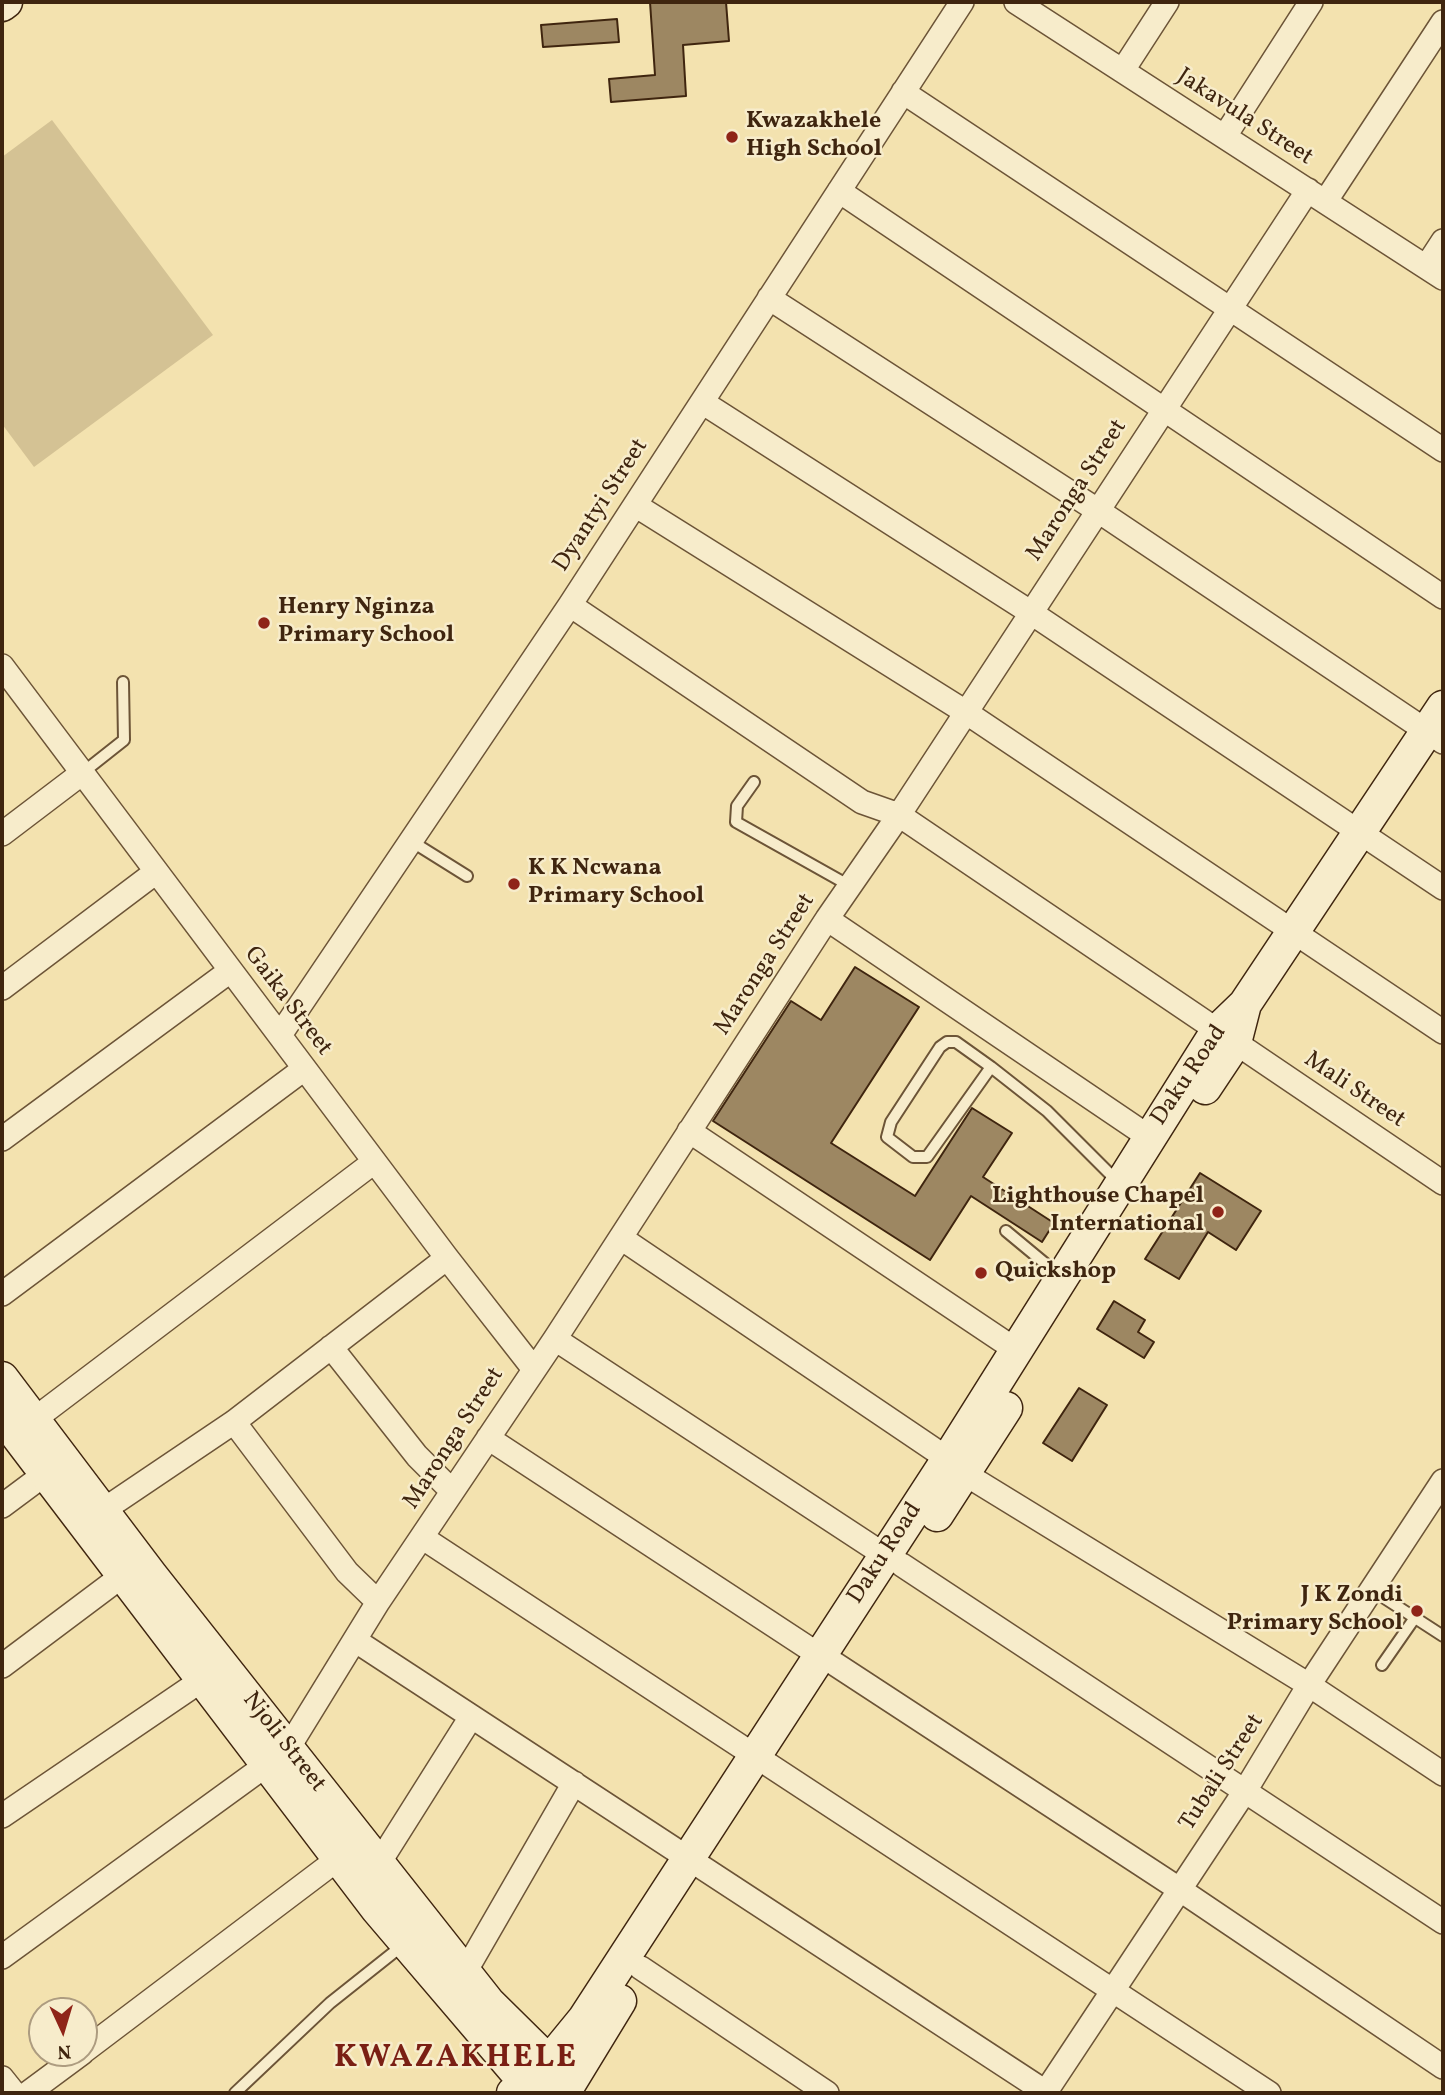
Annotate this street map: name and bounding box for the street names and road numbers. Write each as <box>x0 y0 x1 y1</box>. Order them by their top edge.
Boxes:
street label: Jakavula Street <box>1170 63 1318 173</box>
street label: Maronga Street <box>1021 415 1135 567</box>
street label: Dyantyi Street <box>548 434 656 578</box>
street label: Maronga Street <box>709 889 823 1041</box>
street label: Gaika Street <box>237 942 337 1062</box>
street label: Daku Road <box>1146 1020 1234 1132</box>
street label: Mali Street <box>1298 1047 1410 1135</box>
street label: Maronga Street <box>398 1363 512 1515</box>
street label: Daku Road <box>843 1498 929 1610</box>
street label: Njoli Street <box>235 1687 331 1799</box>
street label: Tubali Street <box>1175 1709 1271 1837</box>

